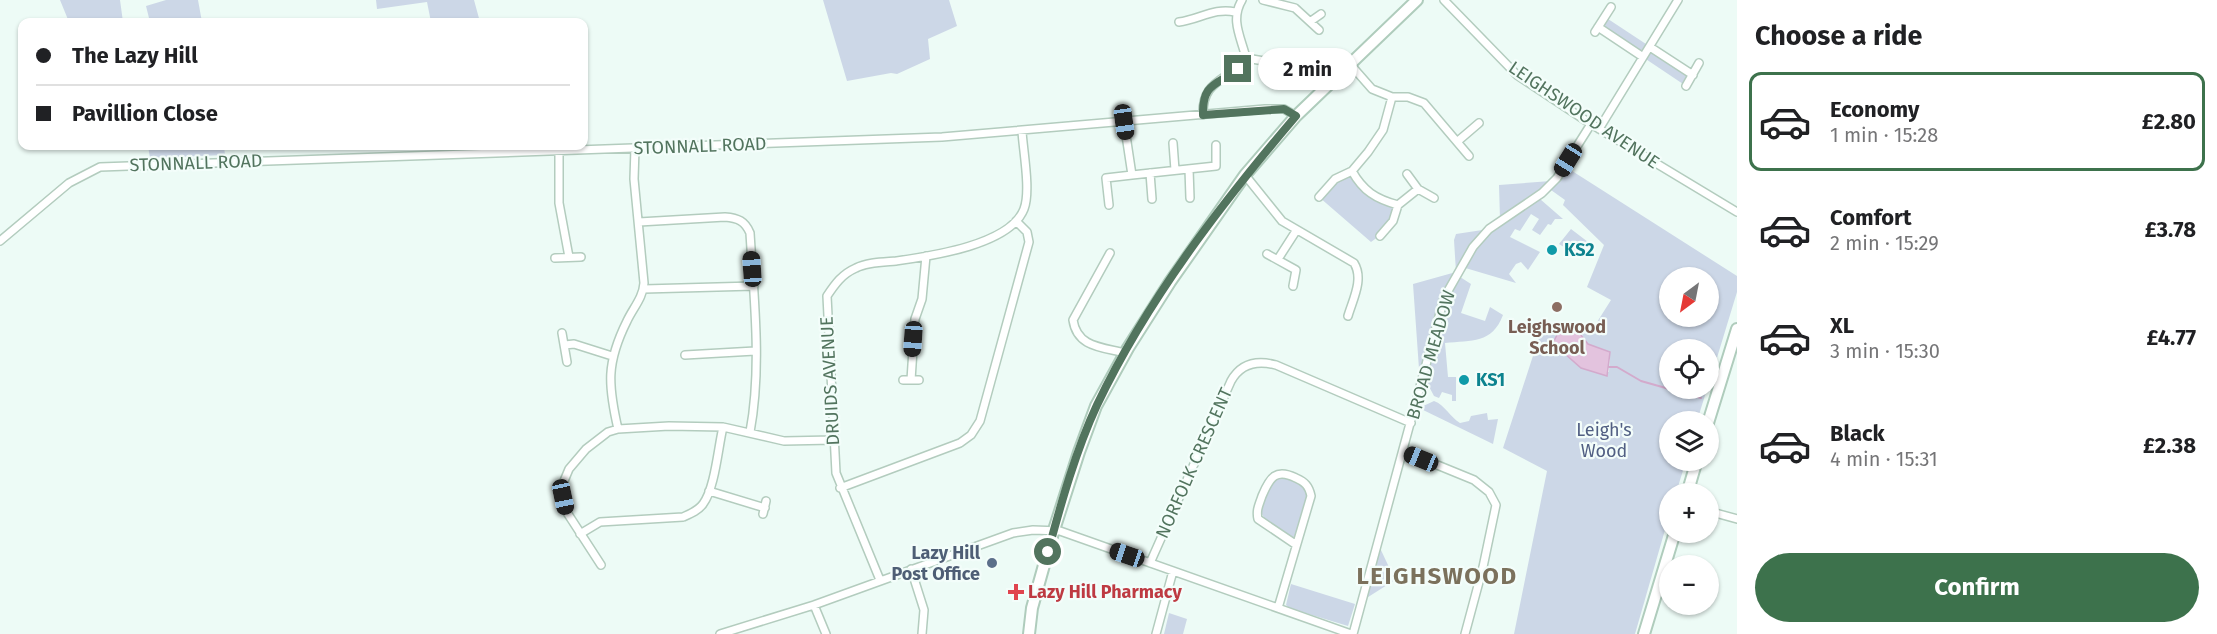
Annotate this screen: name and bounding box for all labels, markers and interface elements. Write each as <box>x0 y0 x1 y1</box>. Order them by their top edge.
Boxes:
text: Choose a ride <box>1755 20 1922 52</box>
text: The Lazy Hill <box>72 42 198 69</box>
callout: 2 min <box>1259 48 1358 90</box>
route end <box>1224 55 1251 82</box>
street label: LEIGHSWOOD AVENUE <box>1505 56 1663 174</box>
text: 2 min <box>1283 57 1332 81</box>
icon: car <box>1758 95 1812 149</box>
text: Economy <box>1830 96 1919 123</box>
text: Pavillion Close <box>72 100 218 127</box>
car <box>1113 103 1135 141</box>
text: £2.80 <box>2142 108 2196 135</box>
text: 1 min · 15:28 <box>1830 123 1938 147</box>
street label: STONNALL ROAD <box>633 133 767 159</box>
car <box>1551 140 1585 180</box>
street label: STONNALL ROAD <box>129 150 263 176</box>
icon: car <box>1758 203 1812 257</box>
text: Comfort <box>1830 204 1911 231</box>
text: £3.78 <box>2145 216 2196 243</box>
text: 2 min · 15:29 <box>1830 231 1939 255</box>
place label: KS2 <box>1564 239 1595 261</box>
marker: KS2 <box>1545 243 1559 257</box>
car <box>742 250 762 288</box>
north arrow <box>1659 267 1719 327</box>
map controls <box>1659 267 1719 615</box>
street label: BROAD MEADOW <box>1402 288 1460 422</box>
marker: Leighswood School <box>1550 300 1564 314</box>
icon: car <box>1758 311 1812 365</box>
text: XL <box>1830 312 1854 339</box>
street label: DRUIDS AVENUE <box>816 316 844 446</box>
place label: Leighswood School <box>1508 316 1606 359</box>
car <box>903 320 923 358</box>
text: £4.77 <box>2147 324 2196 351</box>
button: locate <box>1659 339 1719 399</box>
text: 3 min · 15:30 <box>1830 339 1940 363</box>
place label: KS1 <box>1476 369 1505 391</box>
marker: KS1 <box>1457 373 1471 387</box>
street label: NORFOLK CRESCENT <box>1151 384 1237 542</box>
button: layers <box>1659 411 1719 471</box>
park label: Leigh's Wood <box>1576 419 1632 462</box>
icon: car <box>1758 419 1812 473</box>
text: Black <box>1830 420 1885 447</box>
text: £2.38 <box>2143 432 2196 459</box>
car <box>1401 444 1441 474</box>
text: 4 min · 15:31 <box>1830 447 1938 471</box>
car <box>550 478 576 516</box>
button: + <box>1659 483 1719 543</box>
route start <box>1034 538 1061 565</box>
car <box>1107 541 1147 569</box>
place label: Lazy Hill Post Office <box>891 542 981 585</box>
button: Confirm <box>1755 553 2199 622</box>
button: − <box>1659 555 1719 615</box>
marker: Lazy Hill Post Office <box>985 556 999 570</box>
district label: LEIGHSWOOD <box>1356 562 1518 590</box>
place label: Lazy Hill Pharmacy <box>1028 581 1182 603</box>
marker: Lazy Hill Pharmacy <box>1009 585 1023 599</box>

